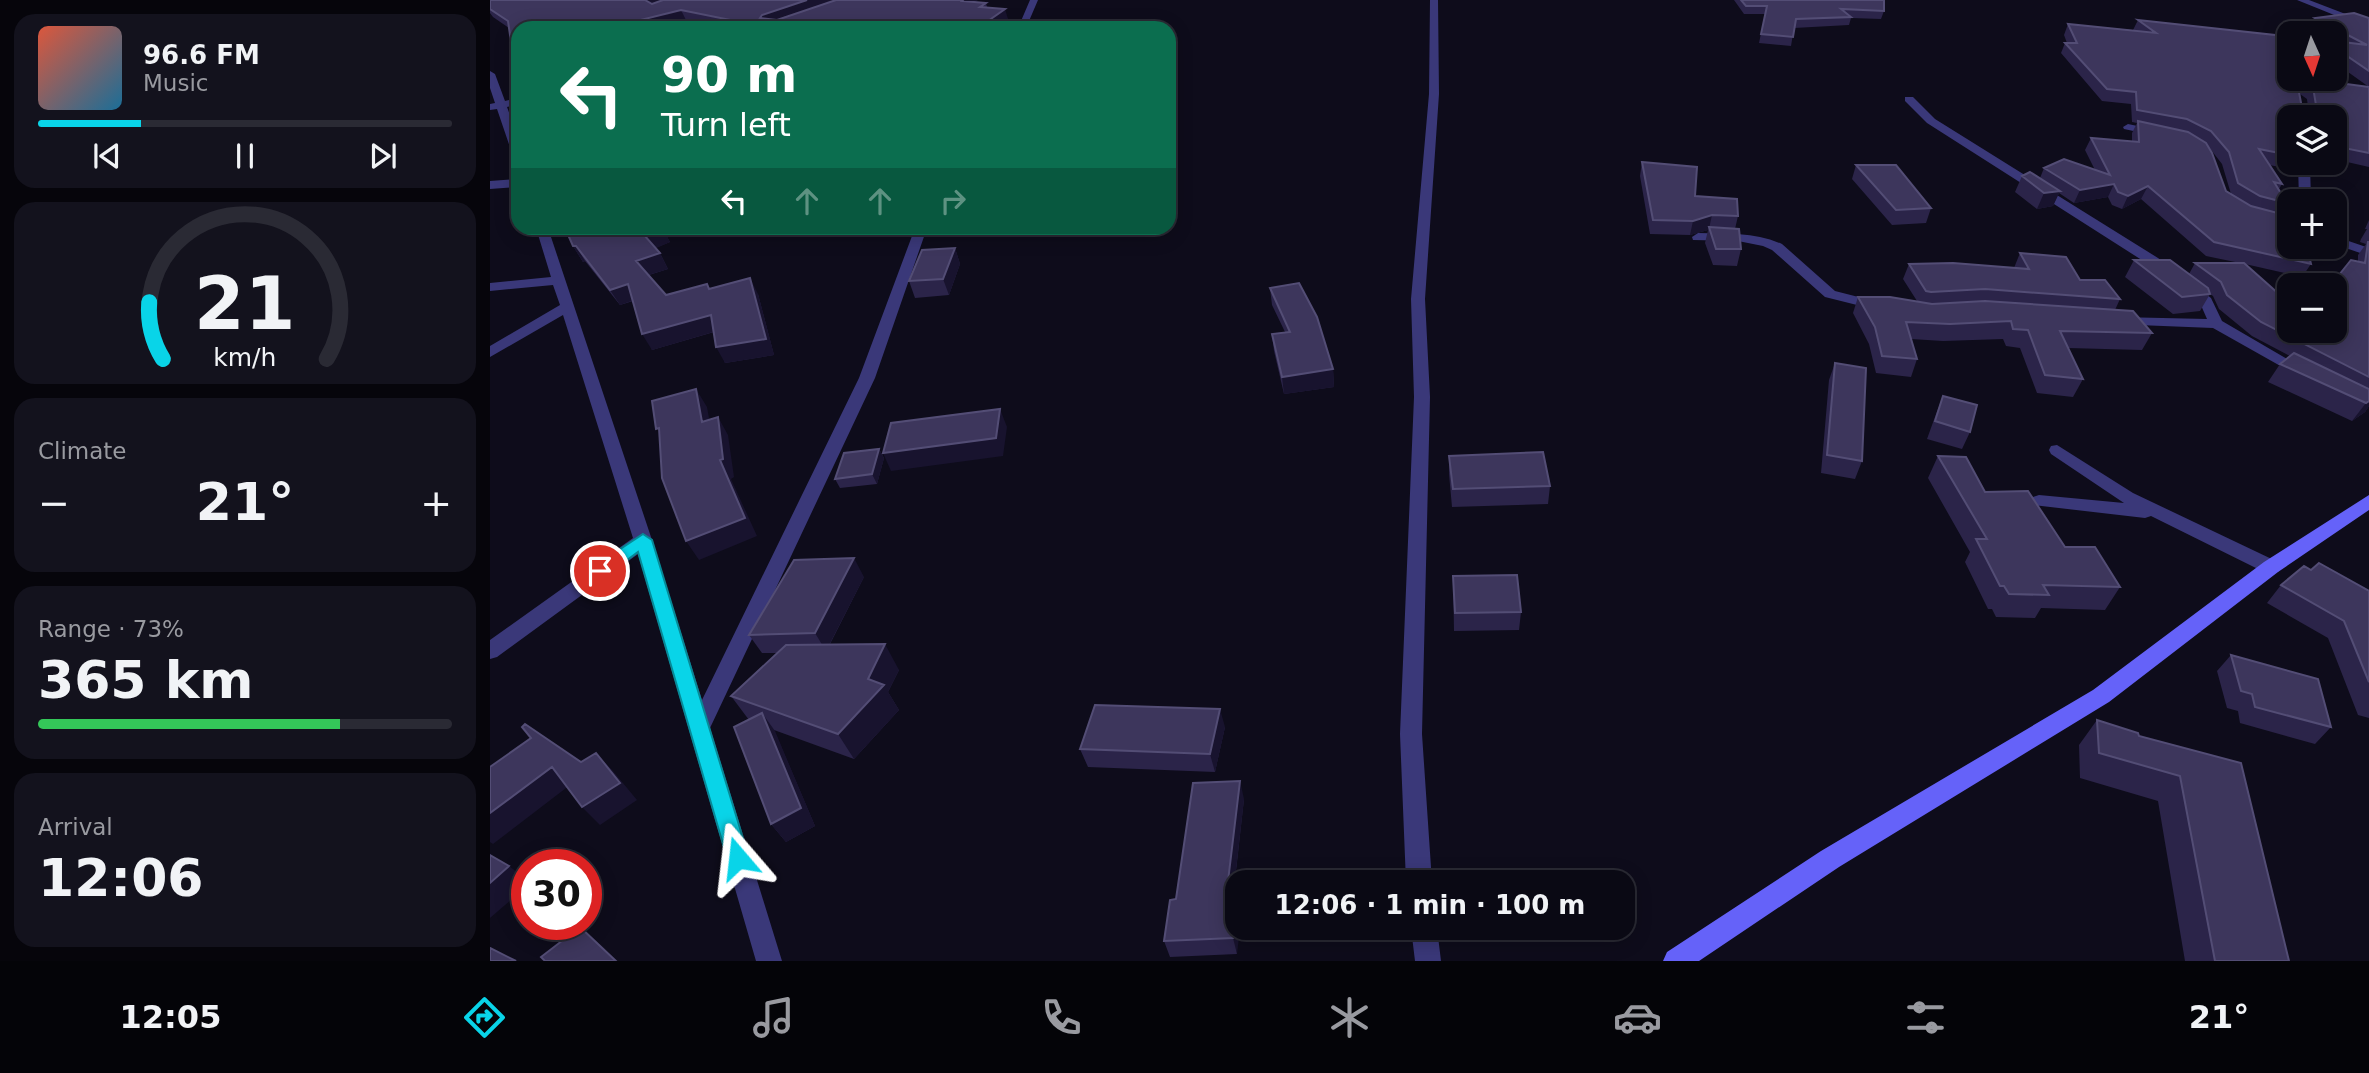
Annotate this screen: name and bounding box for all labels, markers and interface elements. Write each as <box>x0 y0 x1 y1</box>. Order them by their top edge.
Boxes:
north arrow <box>2277 21 2347 91</box>
map controls <box>2277 21 2347 343</box>
text: 96.6 FM <box>143 40 260 70</box>
text: 90 m <box>661 47 797 104</box>
icon: left <box>546 49 637 140</box>
text: Music <box>143 70 208 96</box>
button: layers <box>2277 105 2347 175</box>
text: Turn left <box>661 106 791 144</box>
icon: previous <box>88 137 126 175</box>
icon: pause <box>226 137 264 175</box>
icon: next <box>364 137 402 175</box>
icon: left <box>715 182 753 220</box>
icon: ahead <box>788 182 826 220</box>
icon: ahead <box>861 182 899 220</box>
icon: right <box>934 182 972 220</box>
button: + <box>2277 189 2347 259</box>
text: 21 <box>194 261 296 346</box>
button: − <box>2277 273 2347 343</box>
text: km/h <box>213 343 277 372</box>
text: Climate <box>38 438 127 464</box>
text: 21° <box>196 472 294 532</box>
text: − <box>38 481 70 525</box>
text: + <box>420 481 452 525</box>
pin <box>570 541 630 601</box>
icon: arrive <box>581 552 619 590</box>
text: Range · 73% <box>38 616 184 642</box>
text: 365 km <box>38 650 253 710</box>
text: Arrival <box>38 814 113 840</box>
position arrow <box>701 821 775 895</box>
text: 12:06 <box>38 848 204 908</box>
speed limit sign: 30 <box>511 849 602 940</box>
text: 12:06 · 1 min · 100 m <box>1275 890 1585 920</box>
icon: directions <box>460 993 509 1042</box>
icon: music <box>749 993 798 1042</box>
icon: phone <box>1037 993 1086 1042</box>
icon: climate <box>1325 993 1374 1042</box>
icon: car <box>1613 993 1662 1042</box>
icon: filters <box>1901 993 1950 1042</box>
text: 12:05 <box>120 998 221 1036</box>
text: 21° <box>2189 998 2249 1036</box>

